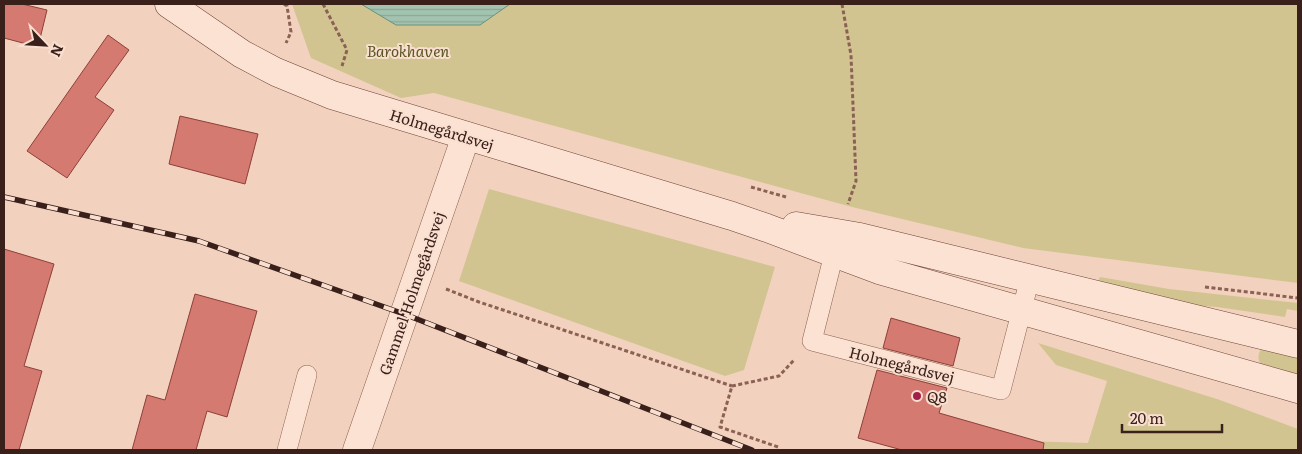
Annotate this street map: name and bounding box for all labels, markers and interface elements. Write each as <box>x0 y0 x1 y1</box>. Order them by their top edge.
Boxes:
north arrow <box>20 20 70 70</box>
park label: Barokhaven <box>367 39 449 62</box>
text: N <box>46 41 69 61</box>
street label: Holmegårdsvej <box>387 102 497 156</box>
street label: Gammel Holmegårdsvej <box>372 208 450 378</box>
street label: Holmegårdsvej <box>847 340 957 388</box>
place label: Q8 <box>927 385 947 408</box>
marker: Q8 <box>911 390 923 402</box>
scale bar <box>1122 402 1222 434</box>
text: 20 m <box>1130 406 1164 429</box>

